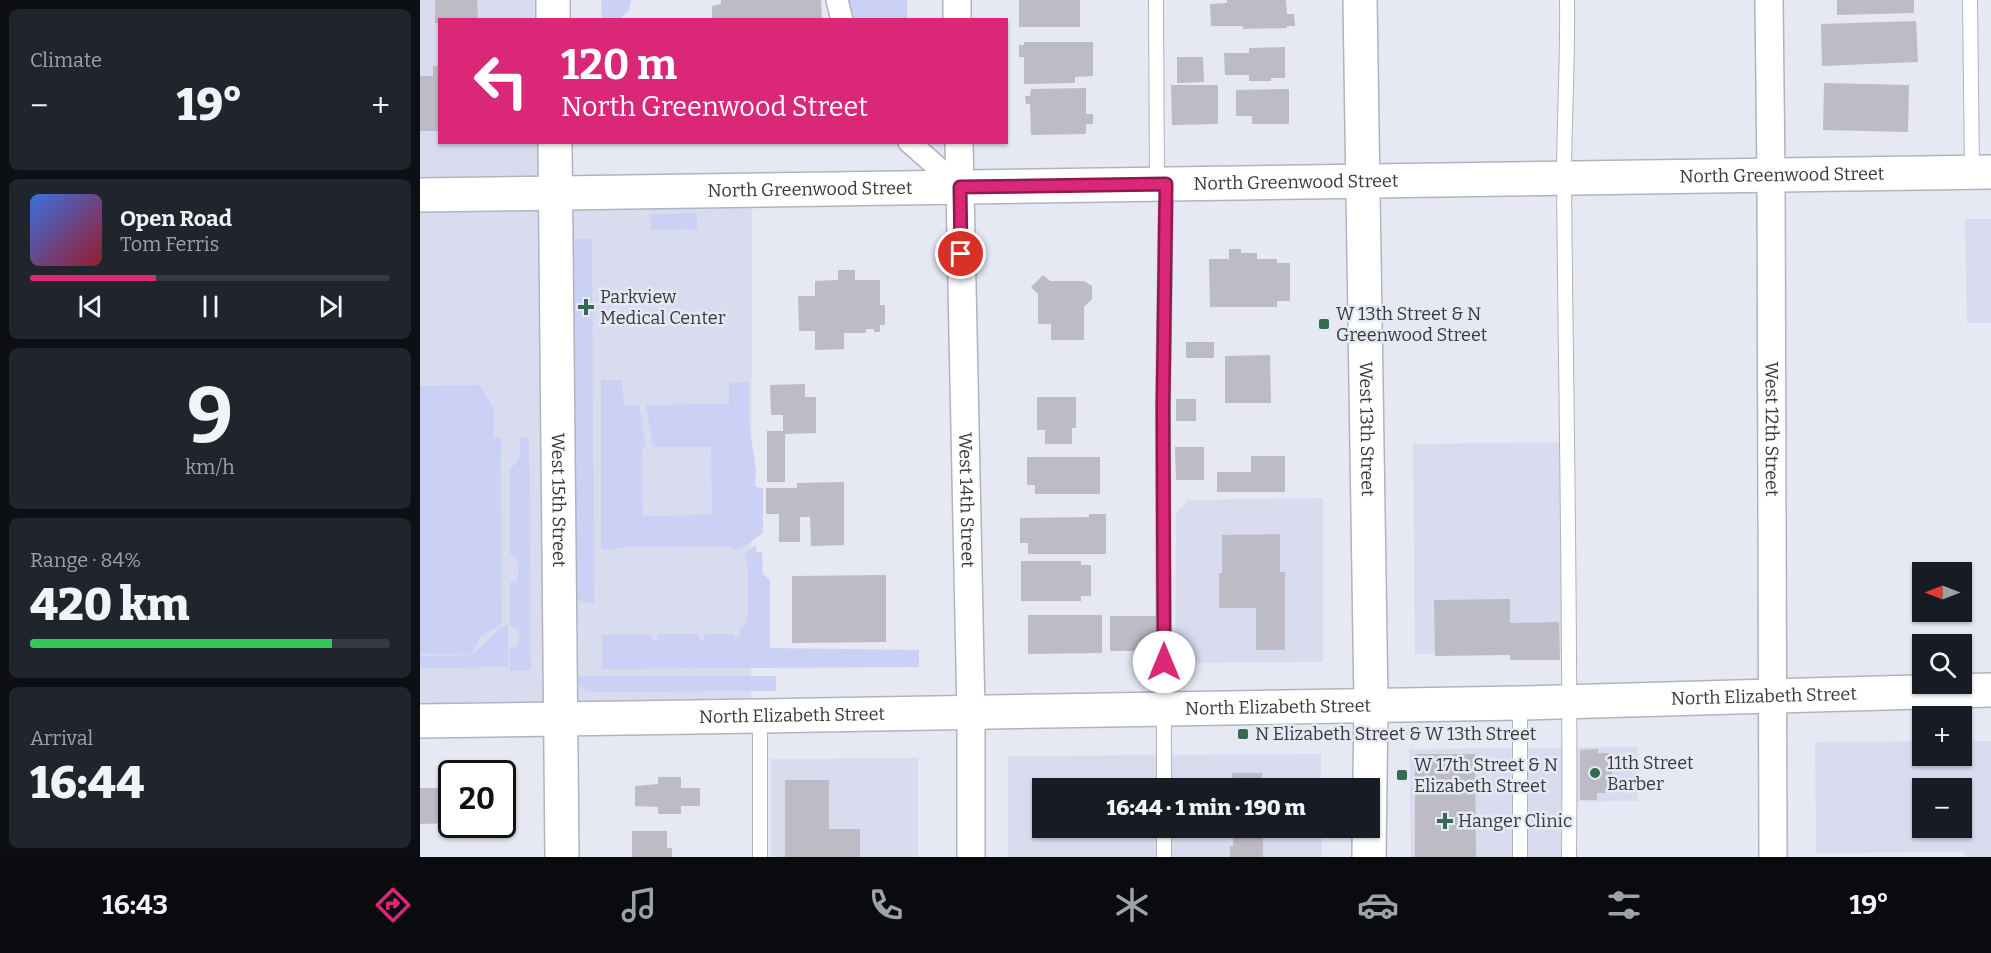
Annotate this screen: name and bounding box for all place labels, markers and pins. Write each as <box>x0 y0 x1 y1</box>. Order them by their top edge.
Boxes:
pin <box>935 228 986 279</box>
place label: Parkview Medical Center <box>600 286 726 329</box>
marker: Parkview Medical Center <box>577 298 595 316</box>
place label: W 13th Street & N Greenwood Street <box>1336 303 1488 346</box>
marker: W 13th Street & N Greenwood Street <box>1317 317 1331 331</box>
place label: N Elizabeth Street & W 13th Street <box>1255 723 1537 745</box>
marker: N Elizabeth Street & W 13th Street <box>1236 727 1250 741</box>
place label: 11th Street Barber <box>1607 752 1694 795</box>
place label: W 17th Street & N Elizabeth Street <box>1414 754 1558 797</box>
marker: 11th Street Barber <box>1588 766 1602 780</box>
marker: W 17th Street & N Elizabeth Street <box>1395 768 1409 782</box>
place label: Hanger Clinic <box>1458 810 1572 832</box>
marker: Hanger Clinic <box>1436 812 1454 830</box>

